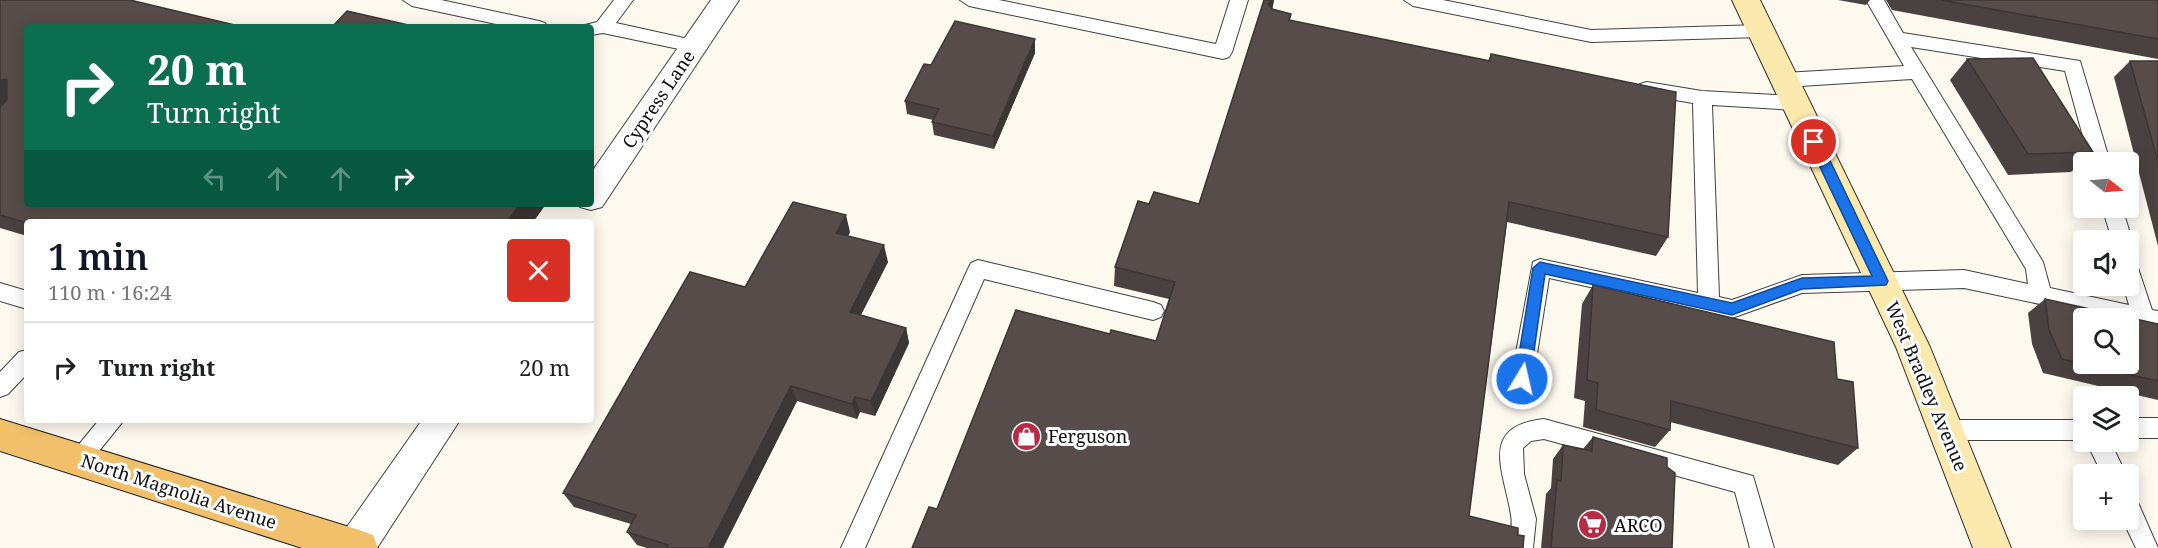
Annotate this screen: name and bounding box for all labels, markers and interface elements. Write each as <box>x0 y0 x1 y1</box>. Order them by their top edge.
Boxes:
text: 20 m <box>147 40 247 97</box>
street label: Cypress Lane <box>616 45 700 153</box>
icon: right <box>48 48 126 126</box>
text: Turn right <box>147 94 280 131</box>
pin <box>1788 116 1839 167</box>
icon: arrive <box>1797 125 1830 158</box>
north arrow <box>2073 152 2139 218</box>
map controls <box>2073 152 2139 530</box>
icon: left <box>198 162 231 195</box>
icon: ahead <box>261 162 294 195</box>
icon: ahead <box>324 162 357 195</box>
icon: right <box>387 162 420 195</box>
button: sound <box>2073 230 2139 296</box>
text: 1 min <box>48 232 149 281</box>
button: close <box>507 239 570 302</box>
text: 110 m · 16:24 <box>48 279 171 306</box>
street label: West Bradley Avenue <box>1880 298 1974 474</box>
button: search <box>2073 308 2139 374</box>
position arrow <box>1490 347 1554 411</box>
icon: right <box>48 351 81 384</box>
text: Turn right <box>99 352 215 382</box>
text: 20 m <box>519 352 570 382</box>
button: layers <box>2073 386 2139 452</box>
shop icon: Ferguson <box>1011 420 1043 452</box>
place label: Ferguson <box>1048 424 1128 448</box>
street label: North Magnolia Avenue <box>78 448 280 534</box>
button: + <box>2073 464 2139 530</box>
supermarket icon: ARCO <box>1577 509 1609 541</box>
place label: ARCO <box>1614 513 1663 537</box>

